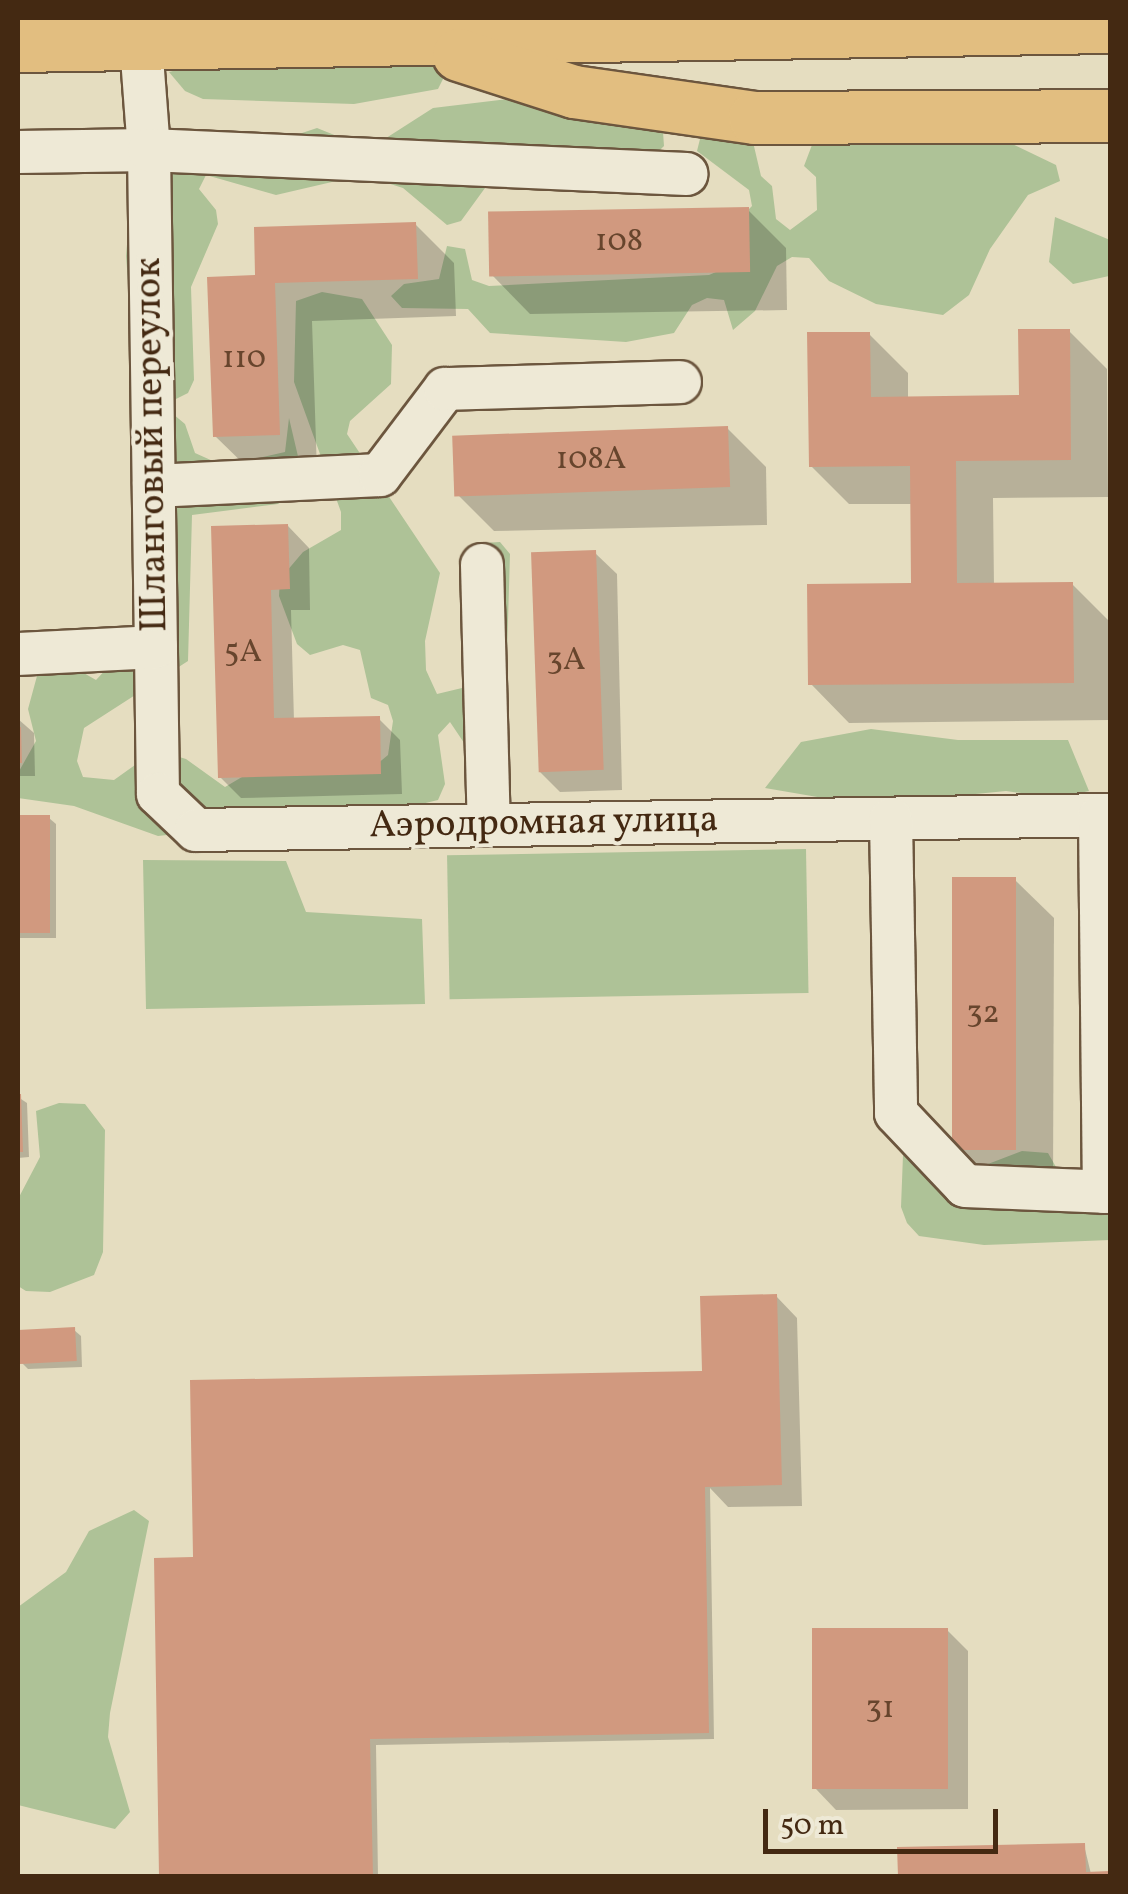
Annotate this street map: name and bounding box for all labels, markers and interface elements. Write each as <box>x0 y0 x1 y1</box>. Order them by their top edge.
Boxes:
house number: 108 <box>595 223 643 261</box>
street label: Шланговый переулок <box>127 257 179 633</box>
house number: 110 <box>222 340 266 378</box>
house number: 108А <box>556 441 626 479</box>
house number: 5А <box>224 634 262 672</box>
house number: 3А <box>547 642 585 680</box>
street label: Аэродромная улица <box>368 798 720 850</box>
house number: 32 <box>966 995 1000 1033</box>
house number: 31 <box>866 1690 894 1728</box>
scale bar <box>768 1789 1003 1851</box>
text: 50 m <box>780 1805 844 1847</box>

